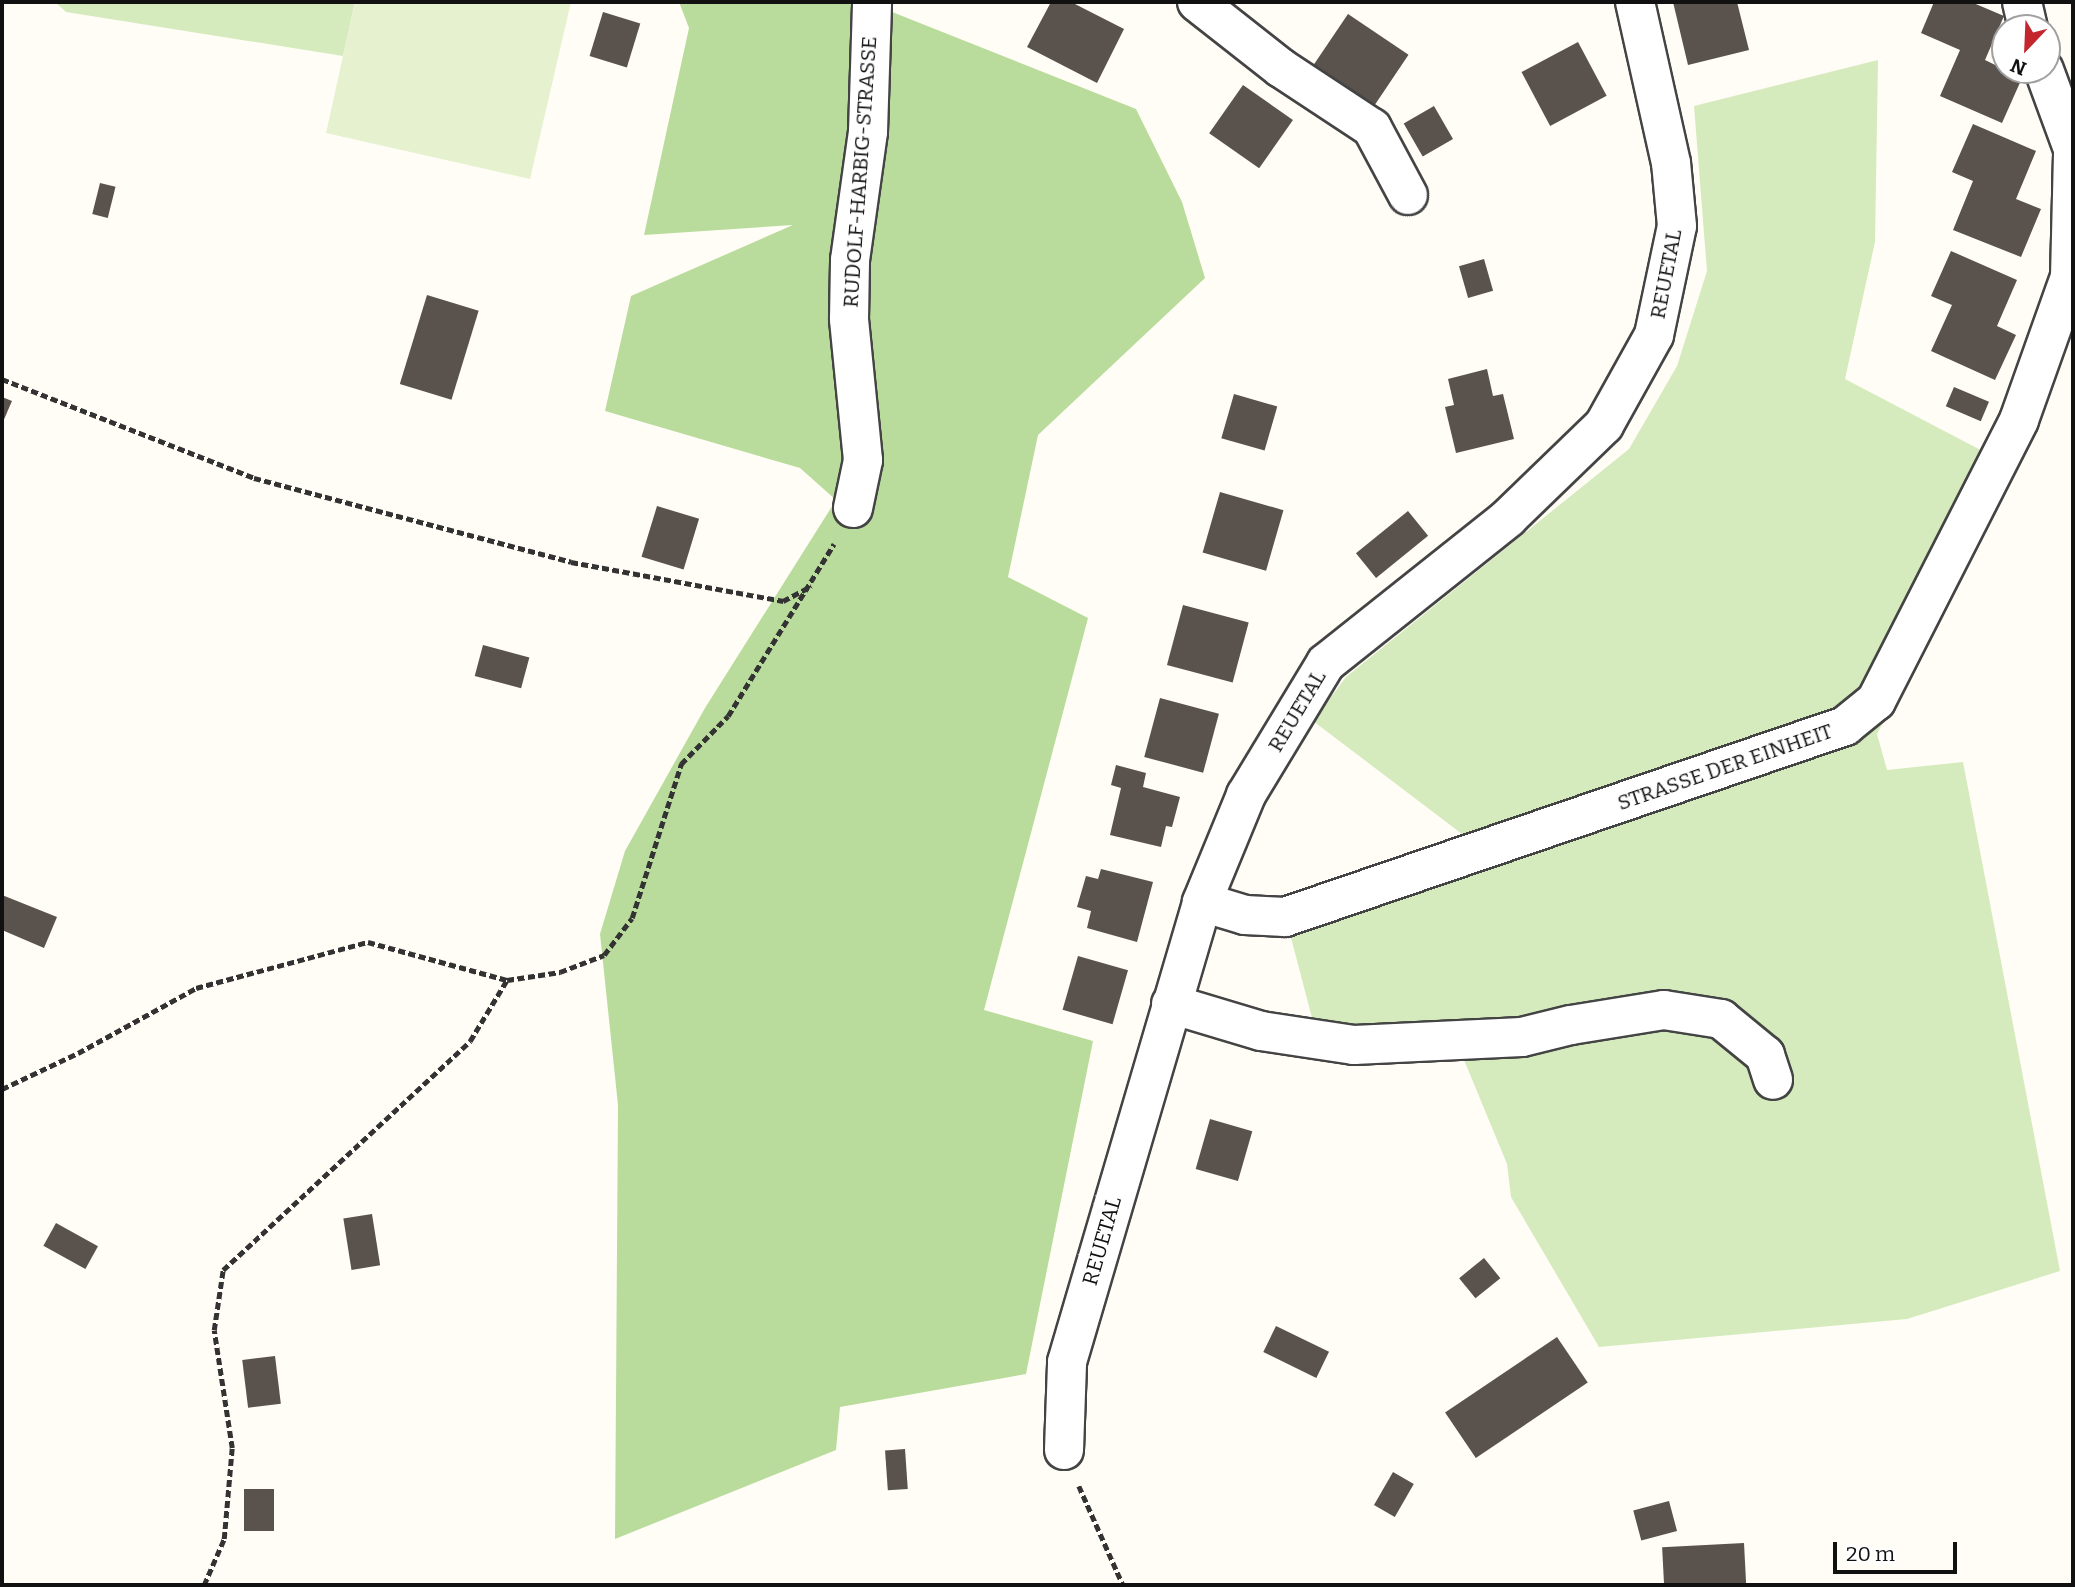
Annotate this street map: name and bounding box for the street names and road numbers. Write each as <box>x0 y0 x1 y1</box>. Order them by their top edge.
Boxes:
street label: RUDOLF-HARBIG-STRASSE <box>838 35 882 309</box>
street label: REUETAL <box>1645 227 1687 321</box>
street label: REUETAL <box>1263 666 1331 756</box>
street label: STRASSE DER EINHEIT <box>1614 718 1836 816</box>
street label: REUETAL <box>1077 1194 1127 1288</box>

